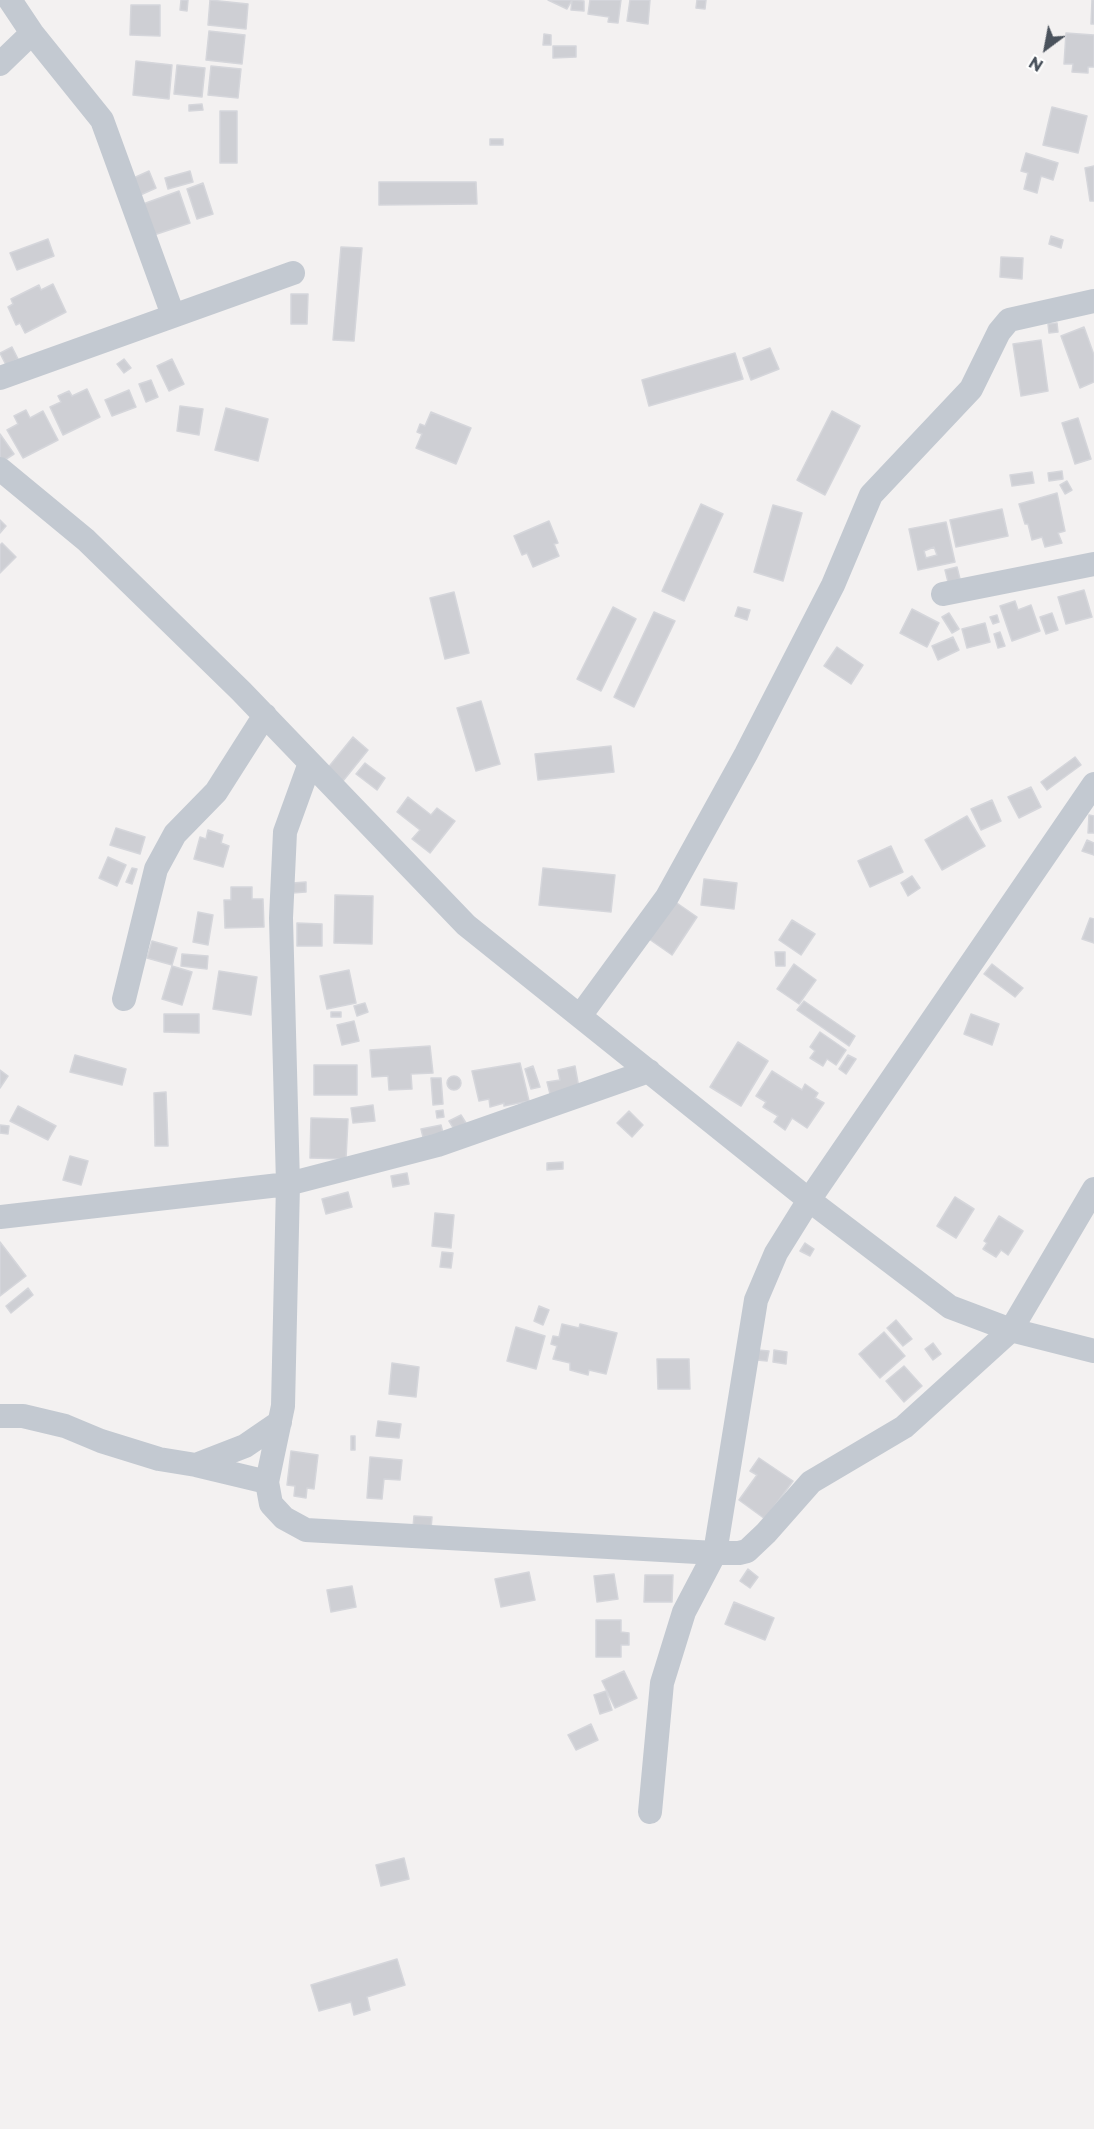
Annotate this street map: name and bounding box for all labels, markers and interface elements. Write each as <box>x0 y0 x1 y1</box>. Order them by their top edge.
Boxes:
north arrow <box>1016 18 1076 78</box>
text: N <box>1026 52 1047 75</box>

